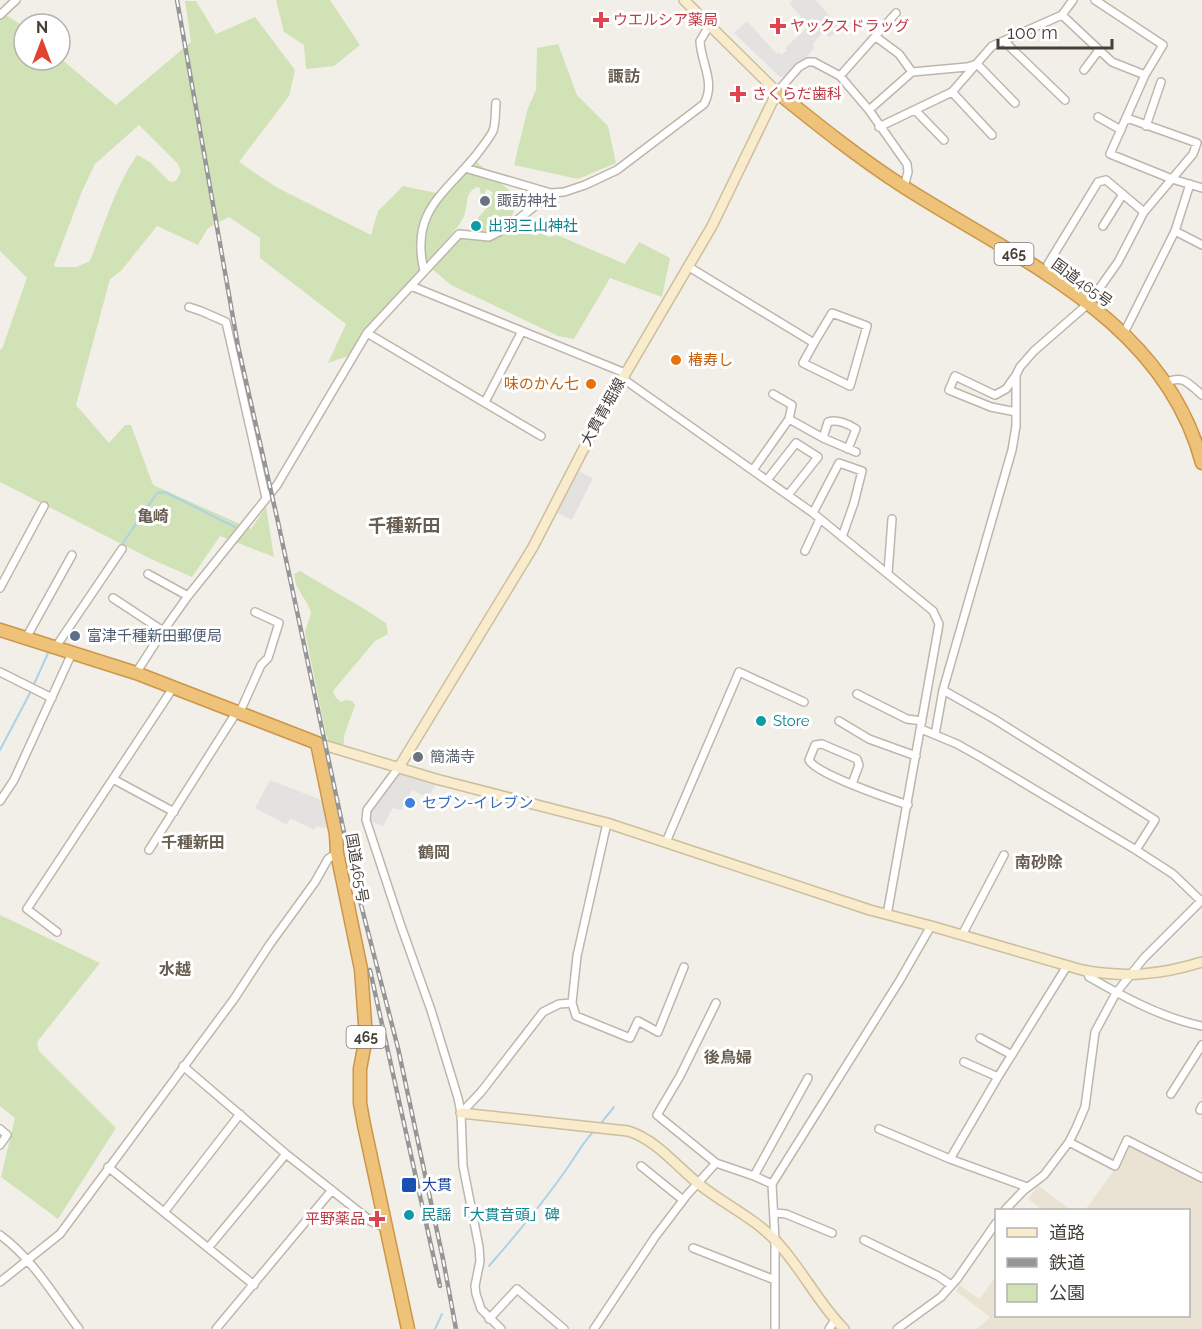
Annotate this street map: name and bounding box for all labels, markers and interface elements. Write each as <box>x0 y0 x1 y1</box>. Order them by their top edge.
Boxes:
place label: ウエルシア薬局 <box>613 11 718 29</box>
north arrow <box>12 12 72 72</box>
scale bar <box>998 12 1112 50</box>
marker: ウエルシア薬局 <box>594 13 608 27</box>
place label: ヤックスドラッグ <box>790 17 910 35</box>
text: N <box>36 18 48 37</box>
marker: ヤックスドラッグ <box>771 19 785 33</box>
text: 100 m <box>1007 22 1058 43</box>
district label: 諏訪 <box>608 67 640 86</box>
marker: さくらだ歯科 <box>729 85 747 103</box>
place label: さくらだ歯科 <box>752 85 842 103</box>
place label: 諏訪神社 <box>497 192 557 210</box>
marker: 諏訪神社 <box>478 194 492 208</box>
place label: 出羽三山神社 <box>488 217 578 235</box>
marker: 出羽三山神社 <box>469 219 483 233</box>
road number: 465 <box>994 243 1034 265</box>
street label: 国道465号 <box>1048 255 1116 311</box>
place label: 椿寿し <box>688 351 733 369</box>
marker: 椿寿し <box>669 353 683 367</box>
place label: 味のかん七 <box>504 375 579 393</box>
street label: 大貫青堀線 <box>577 375 629 449</box>
marker: 味のかん七 <box>584 377 598 391</box>
district label: 亀崎 <box>137 507 169 526</box>
district label: 千種新田 <box>368 515 440 536</box>
place label: 富津千種新田郵便局 <box>87 627 222 645</box>
marker: 富津千種新田郵便局 <box>68 629 82 643</box>
place label: Store <box>773 712 810 730</box>
marker: Store <box>754 714 768 728</box>
place label: 簡満寺 <box>430 748 475 766</box>
marker: 簡満寺 <box>411 750 425 764</box>
place label: セブン-イレブン <box>422 794 533 812</box>
marker: セブン-イレブン <box>403 796 417 810</box>
street label: 国道465号 <box>342 832 372 904</box>
district label: 千種新田 <box>161 833 225 852</box>
district label: 鶴岡 <box>418 843 450 862</box>
district label: 南砂除 <box>1015 853 1063 872</box>
district label: 水越 <box>159 960 191 979</box>
road number: 465 <box>346 1026 386 1048</box>
district label: 後鳥婦 <box>704 1048 752 1067</box>
marker: 大貫 <box>400 1176 418 1194</box>
place label: 大貫 <box>422 1176 452 1194</box>
place label: 民謡 「大貫音頭」碑 <box>421 1206 560 1224</box>
marker: 民謡 「大貫音頭」碑 <box>402 1208 416 1222</box>
legend <box>995 1209 1190 1317</box>
place label: 平野薬品 <box>305 1210 365 1228</box>
marker: 平野薬品 <box>370 1212 384 1226</box>
text: 道路 <box>1049 1222 1085 1243</box>
text: 鉄道 <box>1049 1252 1085 1273</box>
text: 公園 <box>1049 1282 1085 1303</box>

